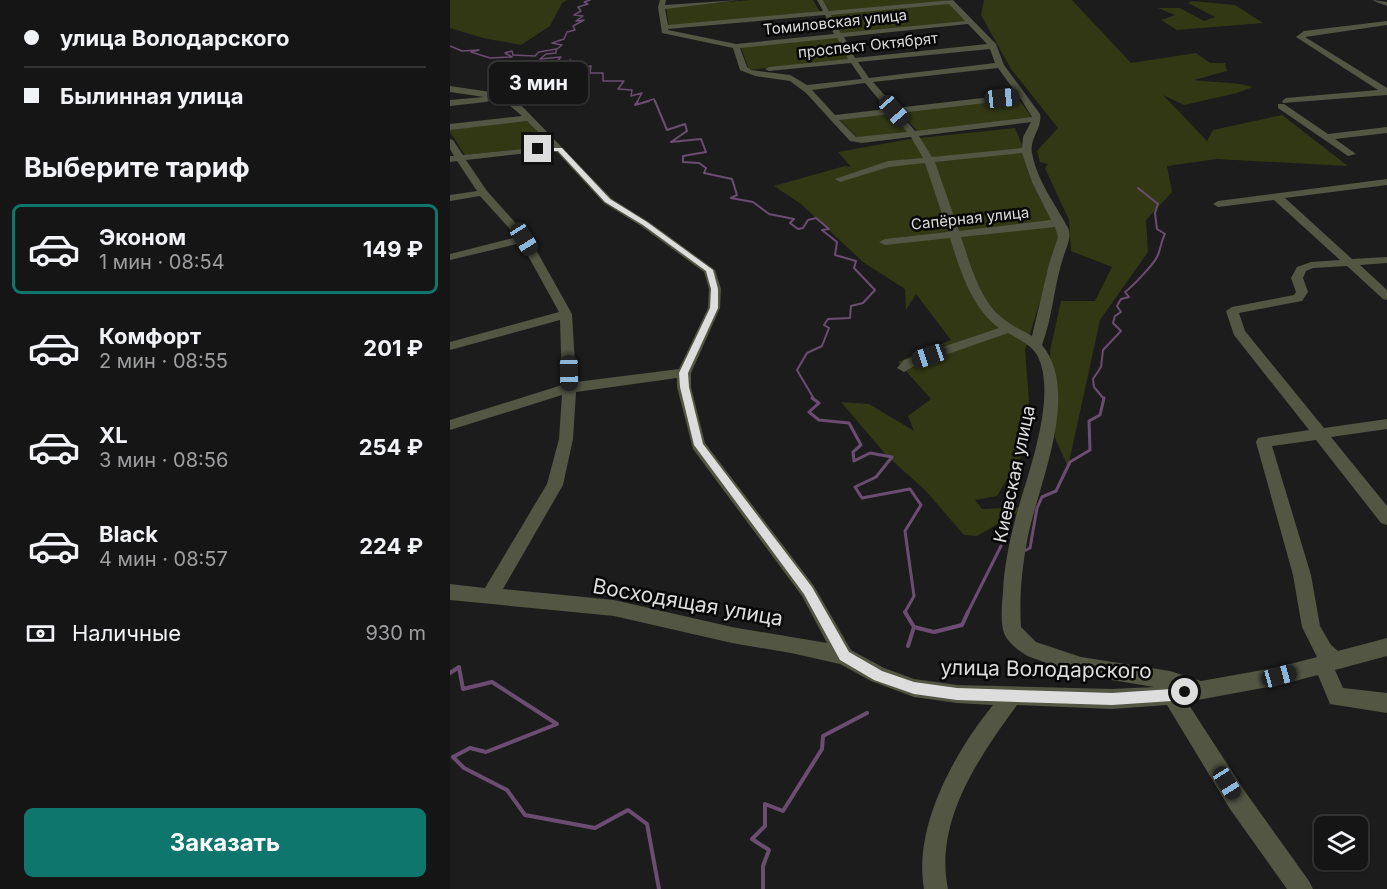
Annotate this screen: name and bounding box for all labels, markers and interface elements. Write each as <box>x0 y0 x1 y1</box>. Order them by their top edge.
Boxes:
street label: Томиловская улица <box>762 5 908 39</box>
text: улица Володарского <box>60 25 290 51</box>
street label: проспект Октябрят <box>797 28 939 62</box>
callout: 3 мин <box>488 62 588 104</box>
text: 3 мин <box>509 71 568 95</box>
text: Былинная улица <box>60 83 244 109</box>
car <box>983 87 1021 109</box>
car <box>875 92 913 130</box>
route end <box>524 135 551 162</box>
text: Выберите тариф <box>24 151 250 184</box>
street label: Сапёрная улица <box>910 202 1030 234</box>
car <box>507 219 541 259</box>
icon: car <box>27 222 81 276</box>
text: Эконом <box>99 224 186 250</box>
text: 149 ₽ <box>363 236 423 262</box>
text: 1 мин · 08:54 <box>99 250 225 274</box>
icon: car <box>27 321 81 375</box>
text: Комфорт <box>99 323 201 349</box>
text: 201 ₽ <box>363 335 423 361</box>
car <box>909 342 949 370</box>
text: 2 мин · 08:55 <box>99 349 228 373</box>
car <box>560 355 578 391</box>
street label: Киевская улица <box>989 403 1039 545</box>
icon: car <box>27 420 81 474</box>
text: XL <box>99 422 128 448</box>
text: 254 ₽ <box>359 434 423 460</box>
text: 3 мин · 08:56 <box>99 448 228 472</box>
icon: car <box>27 519 81 573</box>
text: Black <box>99 521 158 547</box>
text: 224 ₽ <box>359 533 423 559</box>
text: 4 мин · 08:57 <box>99 547 228 571</box>
street label: Восходящая улица <box>591 573 785 631</box>
icon: cash <box>24 617 57 650</box>
text: Наличные <box>72 620 181 646</box>
text: 930 m <box>365 621 426 645</box>
street label: улица Володарского <box>940 655 1152 683</box>
car <box>1259 663 1299 689</box>
route start <box>1171 678 1198 705</box>
car <box>1210 763 1244 803</box>
button: Заказать <box>24 808 426 877</box>
map controls <box>1314 816 1368 870</box>
button: layers <box>1314 816 1368 870</box>

